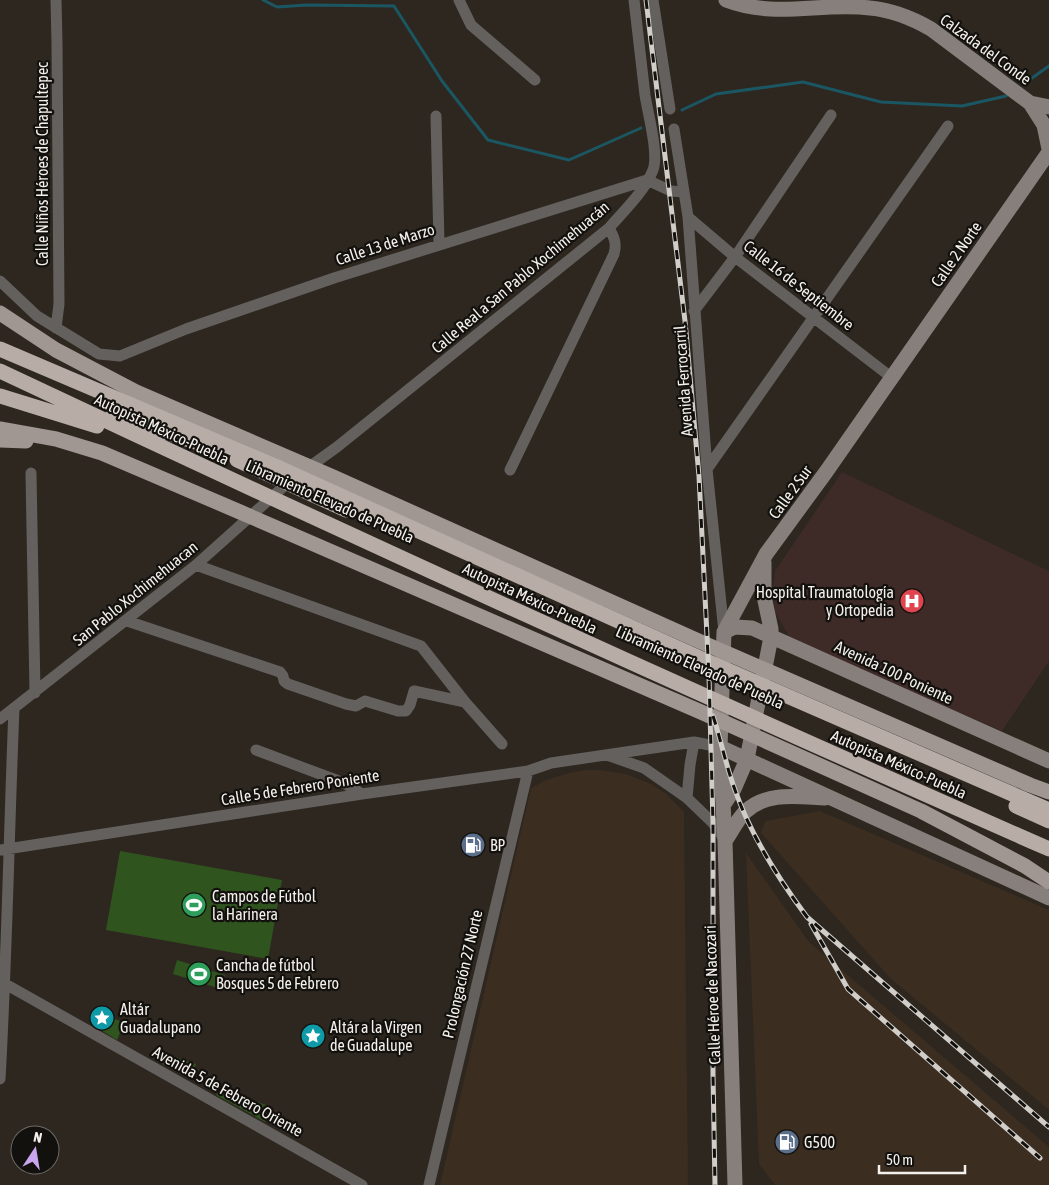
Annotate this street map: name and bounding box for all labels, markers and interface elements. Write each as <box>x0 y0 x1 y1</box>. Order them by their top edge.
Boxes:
street label: Calzada del Conde <box>937 10 1035 88</box>
street label: Calle Niños Héroes de Chapultepec <box>33 62 52 266</box>
street label: Calle Real a San Pablo Xochimehuacán <box>428 197 612 357</box>
street label: Calle 2 Norte <box>927 218 985 290</box>
street label: Calle 13 de Marzo <box>333 220 437 268</box>
street label: Calle 16 de Septiembre <box>740 236 858 334</box>
street label: Avenida Ferrocarril <box>670 324 696 437</box>
street label: Autopista México-Puebla <box>92 390 232 469</box>
street label: Libramiento Elevado de Puebla <box>243 456 417 546</box>
street label: Calle 2 Sur <box>765 462 815 522</box>
street label: San Pablo Xochimehuacan <box>69 537 201 649</box>
street label: Autopista México-Puebla <box>460 559 600 638</box>
place label: Hospital Traumatología y Ortopedia <box>756 583 894 620</box>
hospital icon: Hospital Traumatología y Ortopedia <box>899 588 925 614</box>
street label: Libramiento Elevado de Puebla <box>613 622 787 712</box>
street label: Avenida 100 Poniente <box>832 637 956 707</box>
street label: Autopista México-Puebla <box>828 726 969 803</box>
street label: Calle 5 de Febrero Poniente <box>220 766 380 808</box>
fuel station icon: BP <box>460 832 486 858</box>
place label: BP <box>490 836 506 854</box>
place label: Campos de Fútbol la Harinera <box>212 887 317 923</box>
sports icon: Campos de Fútbol la Harinera <box>181 892 207 918</box>
street label: Prolongación 27 Norte <box>438 908 486 1040</box>
street label: Calle Héroe de Nacozari <box>701 925 723 1065</box>
place label: Cancha de fútbol Bosques 5 de Febrero <box>216 956 339 993</box>
sports icon: Cancha de fútbol Bosques 5 de Febrero <box>186 961 212 987</box>
place label: Altár Guadalupano <box>120 1000 201 1037</box>
place icon: Altár Guadalupano <box>89 1005 115 1031</box>
place label: Altár a la Virgen de Guadalupe <box>330 1018 422 1055</box>
place icon: Altár a la Virgen de Guadalupe <box>300 1023 326 1049</box>
street label: Avenida 5 de Febrero Oriente <box>150 1042 306 1140</box>
north arrow <box>10 1125 60 1175</box>
text: N <box>32 1129 43 1146</box>
fuel station icon: G500 <box>774 1129 800 1155</box>
place label: G500 <box>804 1133 835 1151</box>
scale bar <box>879 1142 965 1174</box>
text: 50 m <box>886 1151 913 1168</box>

